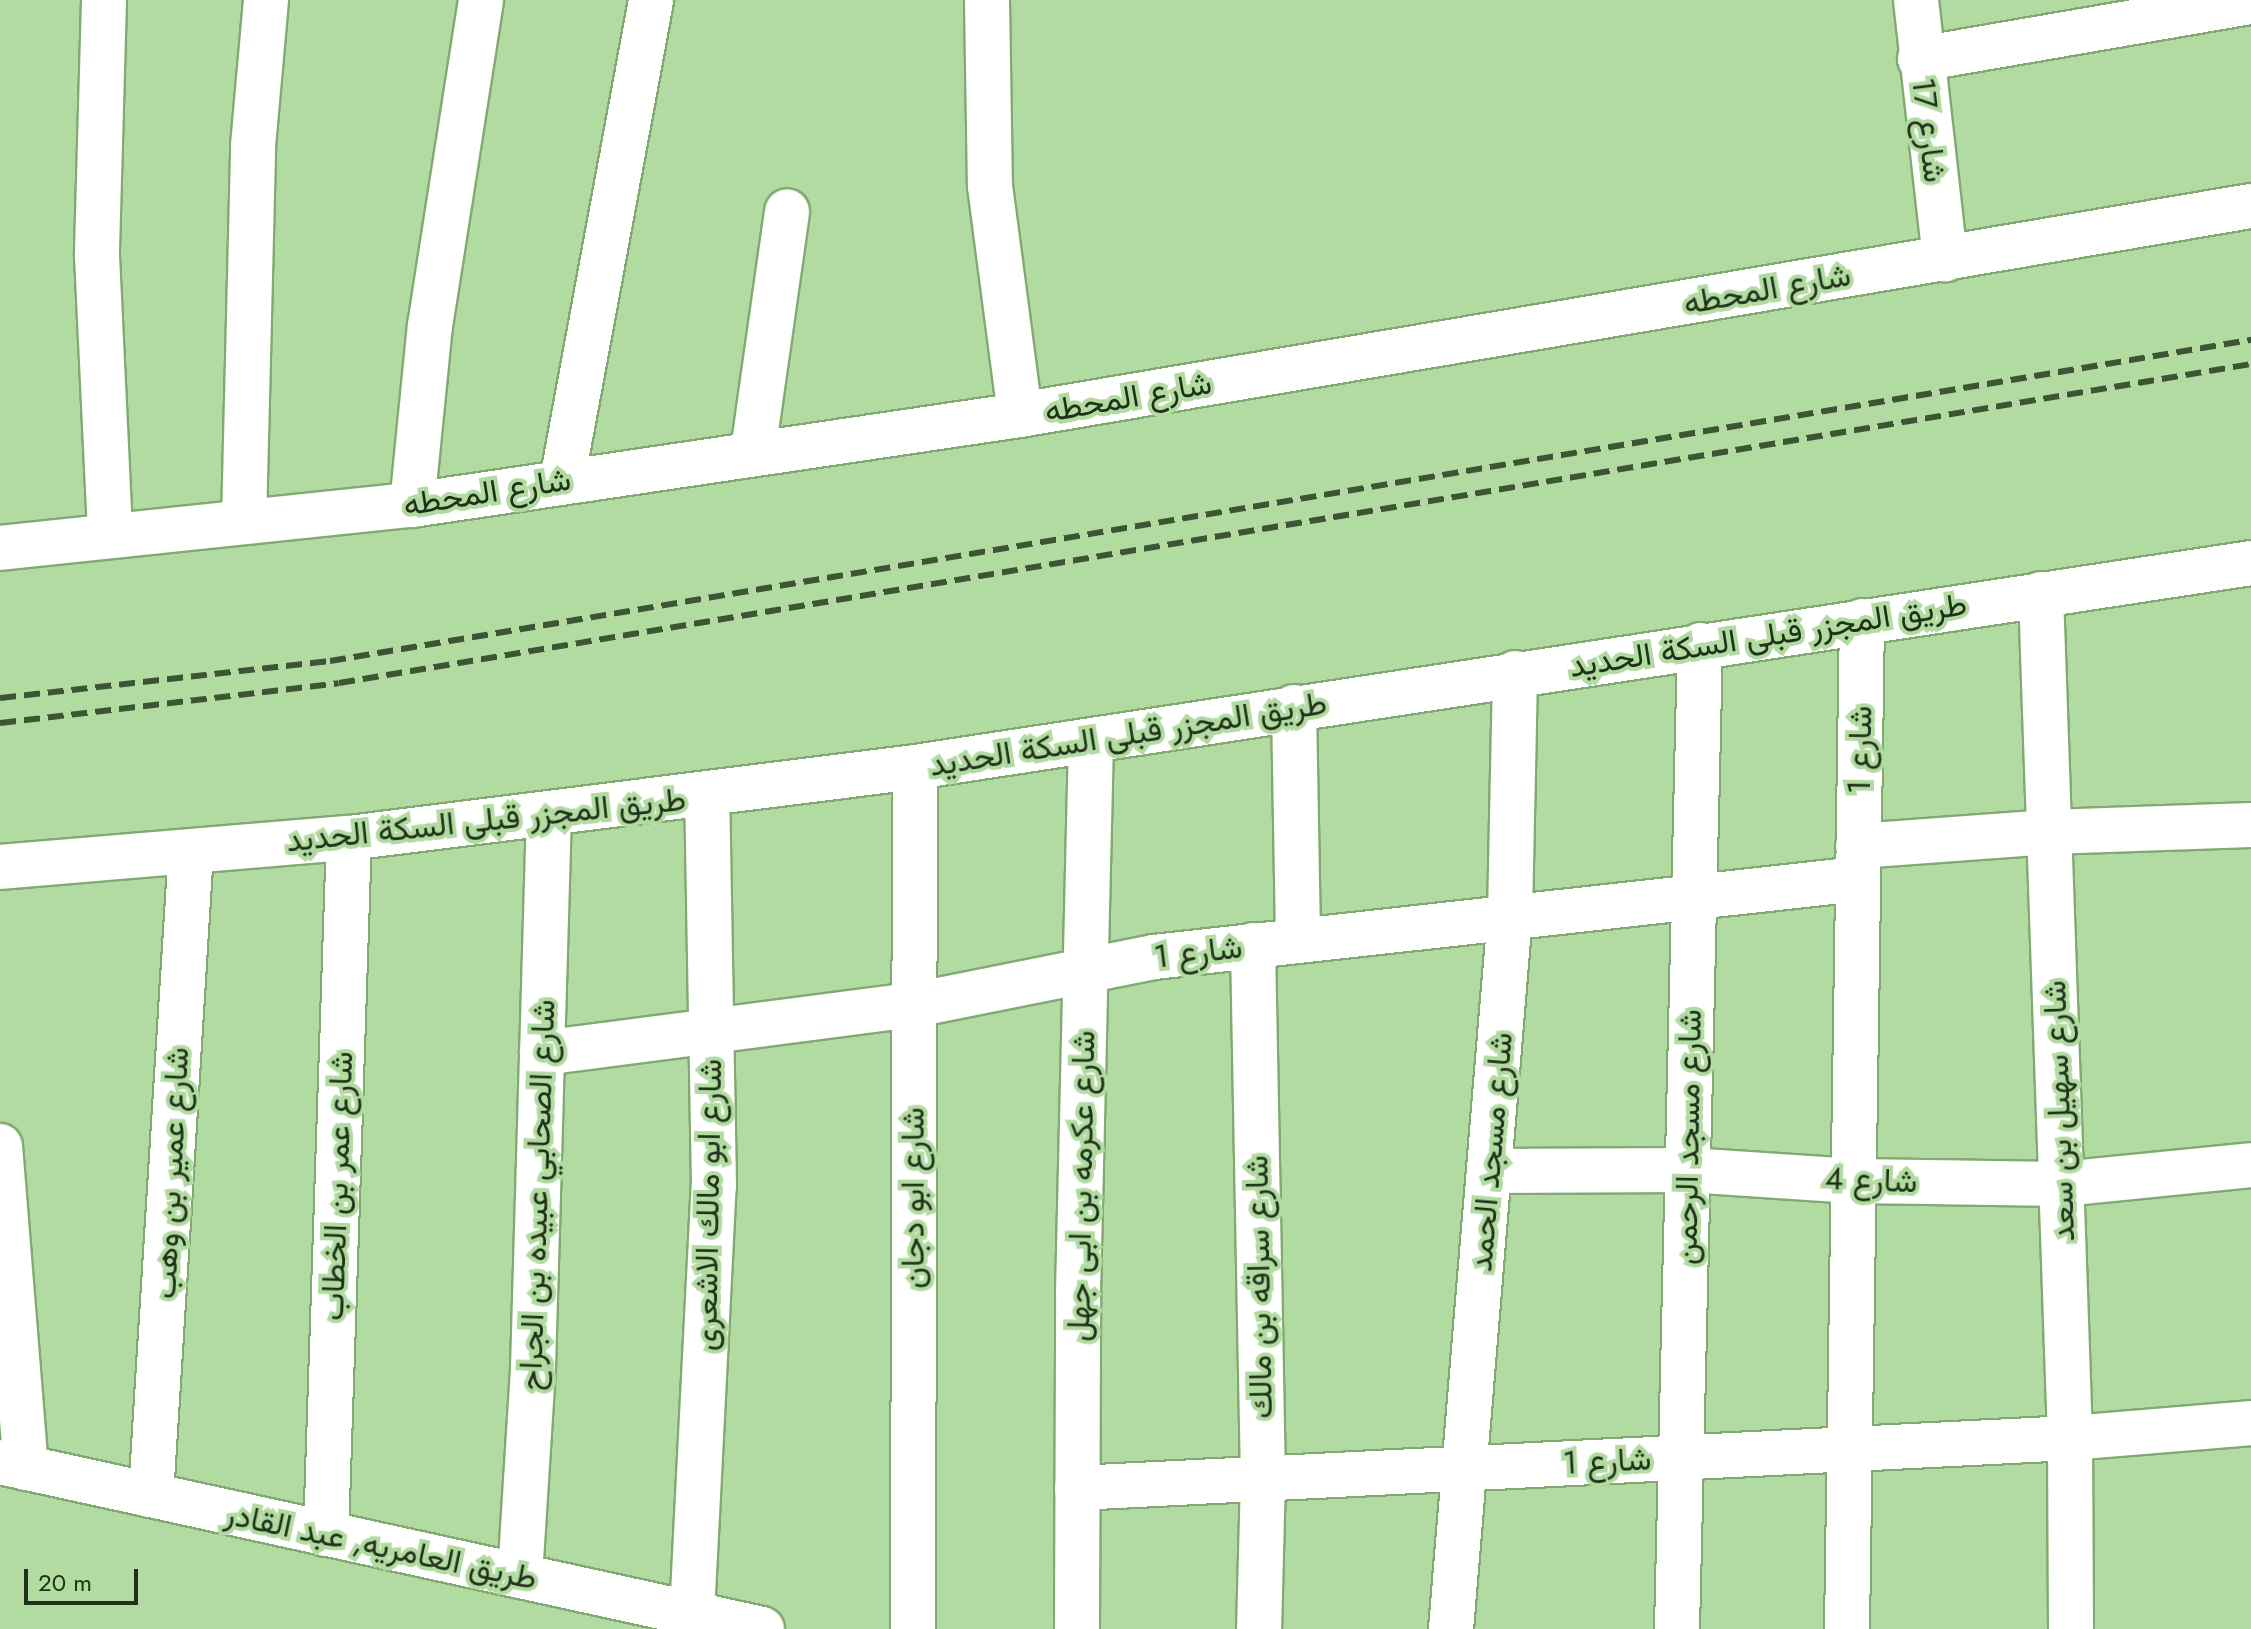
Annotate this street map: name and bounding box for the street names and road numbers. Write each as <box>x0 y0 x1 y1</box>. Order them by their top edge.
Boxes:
street label: شارع 17 <box>1904 75 1954 185</box>
street label: شارع المحطه <box>1680 255 1854 323</box>
street label: شارع المحطه <box>1041 363 1215 431</box>
street label: شارع المحطه <box>401 460 573 524</box>
street label: طريق المجزر قبلى السكة الحديد <box>1567 585 1969 685</box>
street label: طريق المجزر قبلى السكة الحديد <box>927 684 1329 784</box>
street label: شارع 1 <box>1840 705 1880 795</box>
street label: طريق المجزر قبلى السكة الحديد <box>284 780 688 860</box>
street label: شارع 1 <box>1152 928 1244 976</box>
street label: شارع سهيل بن سعد <box>2035 980 2083 1242</box>
street label: شارع الصحابي عبيده بن الجراح <box>511 999 563 1391</box>
street label: شارع مسجد الرحمن <box>1667 1009 1709 1265</box>
street label: شارع عكرمه بن ابى جهل <box>1059 1030 1103 1342</box>
street label: شارع مسجد الحمد <box>1461 1031 1521 1273</box>
street label: شارع عمير بن وهب <box>145 1046 197 1300</box>
street label: شارع عمر بن الخطاب <box>313 1051 361 1321</box>
street label: شارع ابو مالك الاشعرى <box>686 1059 730 1351</box>
street label: شارع ابو دجان <box>894 1107 932 1289</box>
street label: شارع سراقه بن مالك <box>1238 1155 1280 1419</box>
street label: شارع 4 <box>1824 1159 1918 1201</box>
street label: شارع 1 <box>1562 1440 1652 1482</box>
street label: طريق العامريه, عبد القادر <box>222 1494 540 1598</box>

